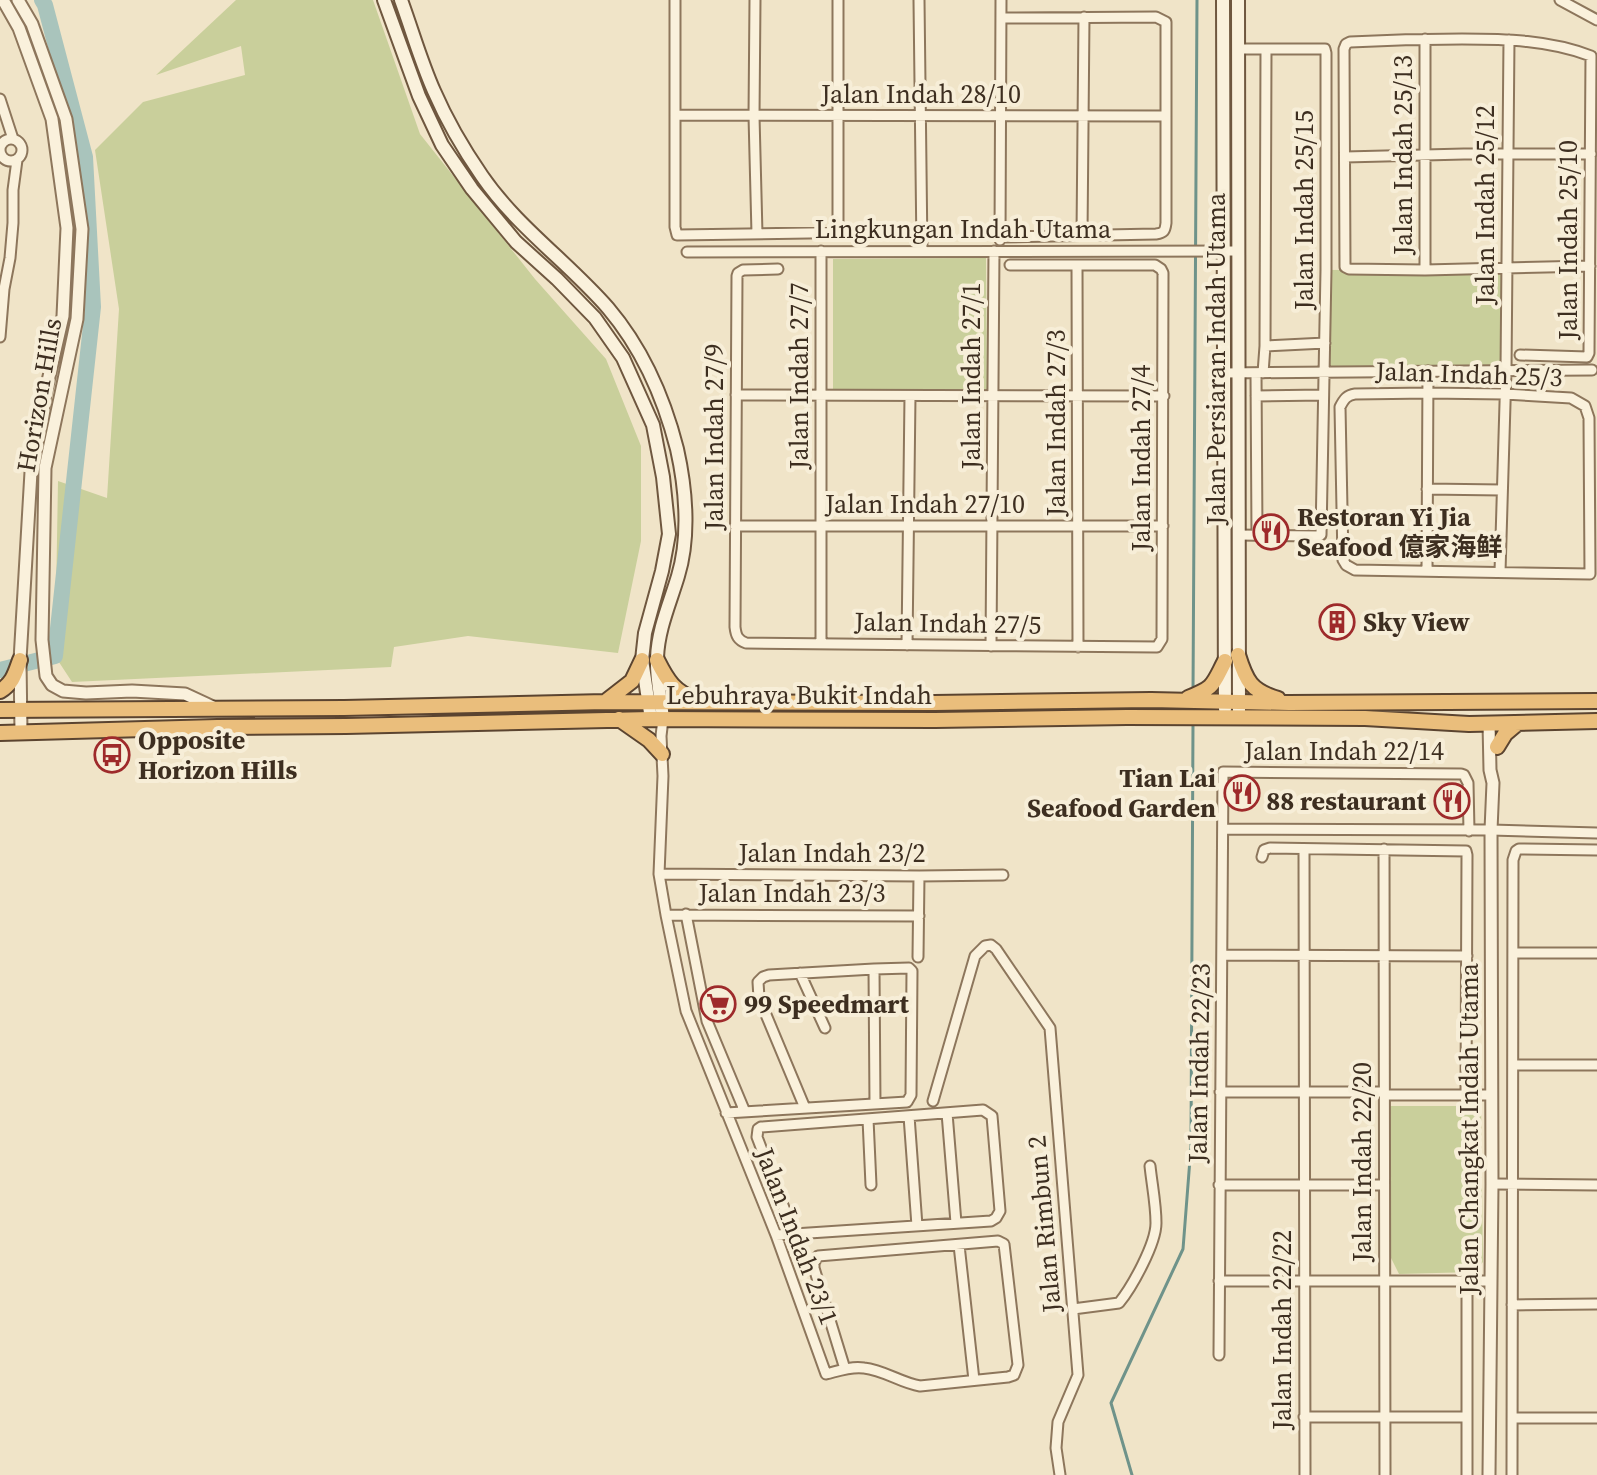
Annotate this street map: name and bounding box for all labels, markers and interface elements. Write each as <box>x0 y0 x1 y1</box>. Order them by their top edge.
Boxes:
street label: Jalan Indah 25/13 <box>1385 55 1421 256</box>
street label: Jalan Indah 28/10 <box>820 76 1021 112</box>
street label: Jalan Indah 25/12 <box>1467 105 1503 306</box>
street label: Jalan Indah 25/15 <box>1286 110 1322 311</box>
street label: Jalan Indah 25/10 <box>1550 140 1586 341</box>
street label: Jalan Persiaran Indah Utama <box>1198 192 1234 526</box>
street label: Lingkungan Indah Utama <box>815 211 1112 247</box>
street label: Jalan Indah 27/7 <box>781 282 817 471</box>
street label: Jalan Indah 27/1 <box>953 282 989 471</box>
street label: Horizon Hills <box>8 315 70 475</box>
street label: Jalan Indah 27/3 <box>1038 329 1074 518</box>
street label: Jalan Indah 27/9 <box>696 343 732 532</box>
street label: Jalan Indah 25/3 <box>1374 353 1563 395</box>
street label: Jalan Indah 27/4 <box>1123 364 1159 553</box>
street label: Jalan Indah 27/10 <box>824 486 1025 522</box>
place label: Restoran Yi Jia Seafood 億家海鲜 <box>1297 499 1502 565</box>
restaurant icon: Restoran Yi Jia Seafood 億家海鲜 <box>1252 513 1290 551</box>
street label: Jalan Indah 27/5 <box>853 603 1042 643</box>
building icon: Sky View <box>1318 603 1356 641</box>
place label: Sky View <box>1363 604 1470 640</box>
street label: Lebuhraya Bukit Indah <box>666 677 932 713</box>
place label: Opposite Horizon Hills <box>138 722 297 788</box>
street label: Jalan Indah 22/14 <box>1243 733 1444 769</box>
bus stop icon: Opposite Horizon Hills <box>93 736 131 774</box>
place label: Tian Lai Seafood Garden <box>1027 760 1216 826</box>
restaurant icon: Tian Lai Seafood Garden <box>1223 774 1261 812</box>
restaurant icon: 88 restaurant <box>1433 782 1471 820</box>
place label: 88 restaurant <box>1266 783 1427 819</box>
street label: Jalan Indah 23/2 <box>737 835 926 871</box>
street label: Jalan Indah 23/3 <box>697 875 886 911</box>
street label: Jalan Changkat Indah Utama <box>1451 962 1487 1296</box>
street label: Jalan Indah 22/23 <box>1179 963 1219 1164</box>
supermarket icon: 99 Speedmart <box>699 985 737 1023</box>
place label: 99 Speedmart <box>744 986 910 1022</box>
street label: Jalan Indah 22/20 <box>1344 1062 1380 1263</box>
street label: Jalan Rimbun 2 <box>1018 1134 1070 1315</box>
street label: Jalan Indah 23/1 <box>746 1141 847 1330</box>
street label: Jalan Indah 22/22 <box>1264 1230 1300 1431</box>

